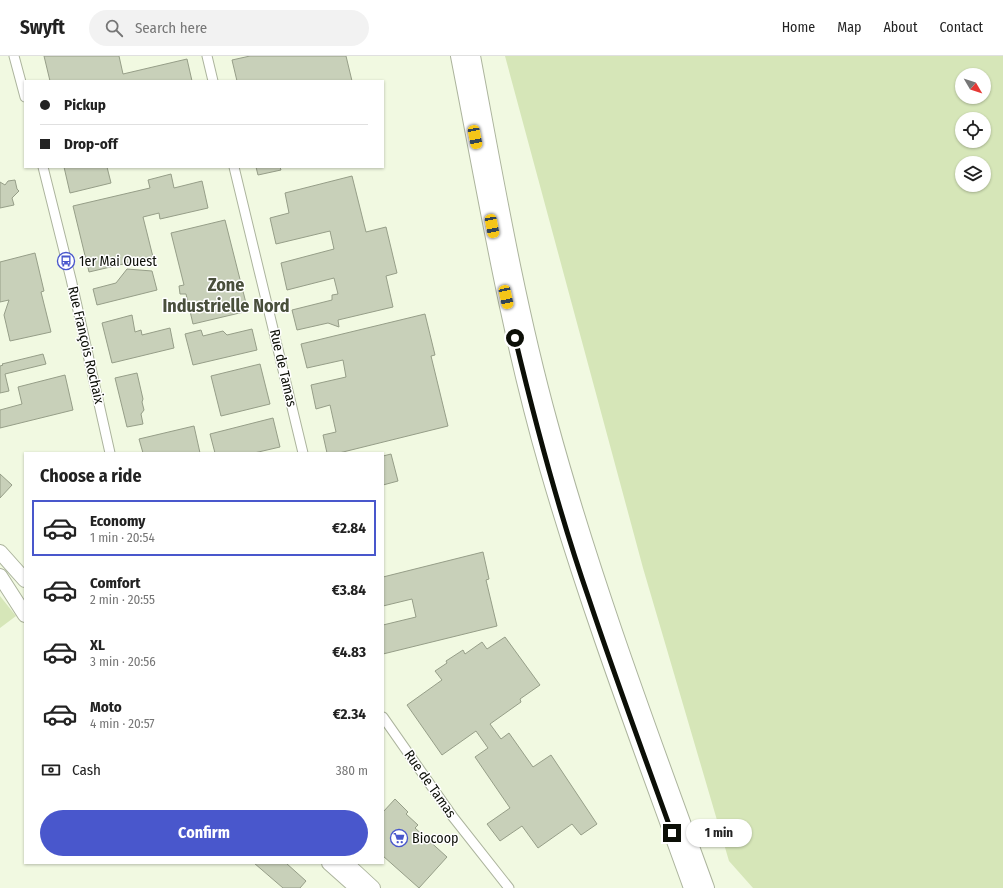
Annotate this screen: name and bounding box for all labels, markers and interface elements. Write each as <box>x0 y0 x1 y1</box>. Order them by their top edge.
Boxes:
search box <box>89 10 369 46</box>
text: Swyft <box>20 16 65 39</box>
icon: search <box>103 17 125 39</box>
text: Search here <box>135 19 207 37</box>
text: Home <box>782 19 815 36</box>
text: Map <box>837 19 861 36</box>
text: About <box>883 19 918 36</box>
text: Contact <box>940 19 983 36</box>
north arrow <box>955 68 991 104</box>
map controls <box>955 68 991 192</box>
text: Pickup <box>64 96 106 114</box>
button: locate <box>955 112 991 148</box>
car <box>467 124 483 150</box>
text: Drop-off <box>64 135 118 153</box>
button: layers <box>955 156 991 192</box>
car <box>484 213 500 239</box>
bus stop icon: 1er Mai Ouest <box>56 251 76 271</box>
place label: 1er Mai Ouest <box>79 253 157 270</box>
district label: Zone Industrielle Nord <box>163 274 289 317</box>
car <box>498 284 514 310</box>
street label: Rue François Rochaix <box>64 285 108 406</box>
street label: Rue de Tamas <box>266 328 300 408</box>
route start <box>506 329 524 347</box>
text: Choose a ride <box>40 465 142 487</box>
icon: car <box>42 510 78 546</box>
text: Economy <box>90 512 145 530</box>
text: €2.84 <box>332 519 366 537</box>
text: 1 min · 20:54 <box>90 530 155 545</box>
icon: car <box>42 572 78 608</box>
text: Comfort <box>90 574 141 592</box>
text: €3.84 <box>332 581 366 599</box>
text: 2 min · 20:55 <box>90 592 155 607</box>
icon: car <box>42 634 78 670</box>
text: XL <box>90 636 105 654</box>
text: €4.83 <box>332 643 366 661</box>
text: 3 min · 20:56 <box>90 654 156 669</box>
icon: car <box>42 696 78 732</box>
text: Moto <box>90 698 122 716</box>
text: €2.34 <box>333 705 366 723</box>
text: 4 min · 20:57 <box>90 716 155 731</box>
street label: Rue de Tamas <box>400 747 460 821</box>
icon: cash <box>40 759 62 781</box>
text: Cash <box>72 761 101 779</box>
text: 380 m <box>336 763 368 778</box>
button: Confirm <box>40 810 368 856</box>
callout: 1 min <box>686 819 752 847</box>
route end <box>663 824 681 842</box>
text: 1 min <box>705 825 733 840</box>
supermarket icon: Biocoop <box>389 828 409 848</box>
place label: Biocoop <box>412 830 458 847</box>

